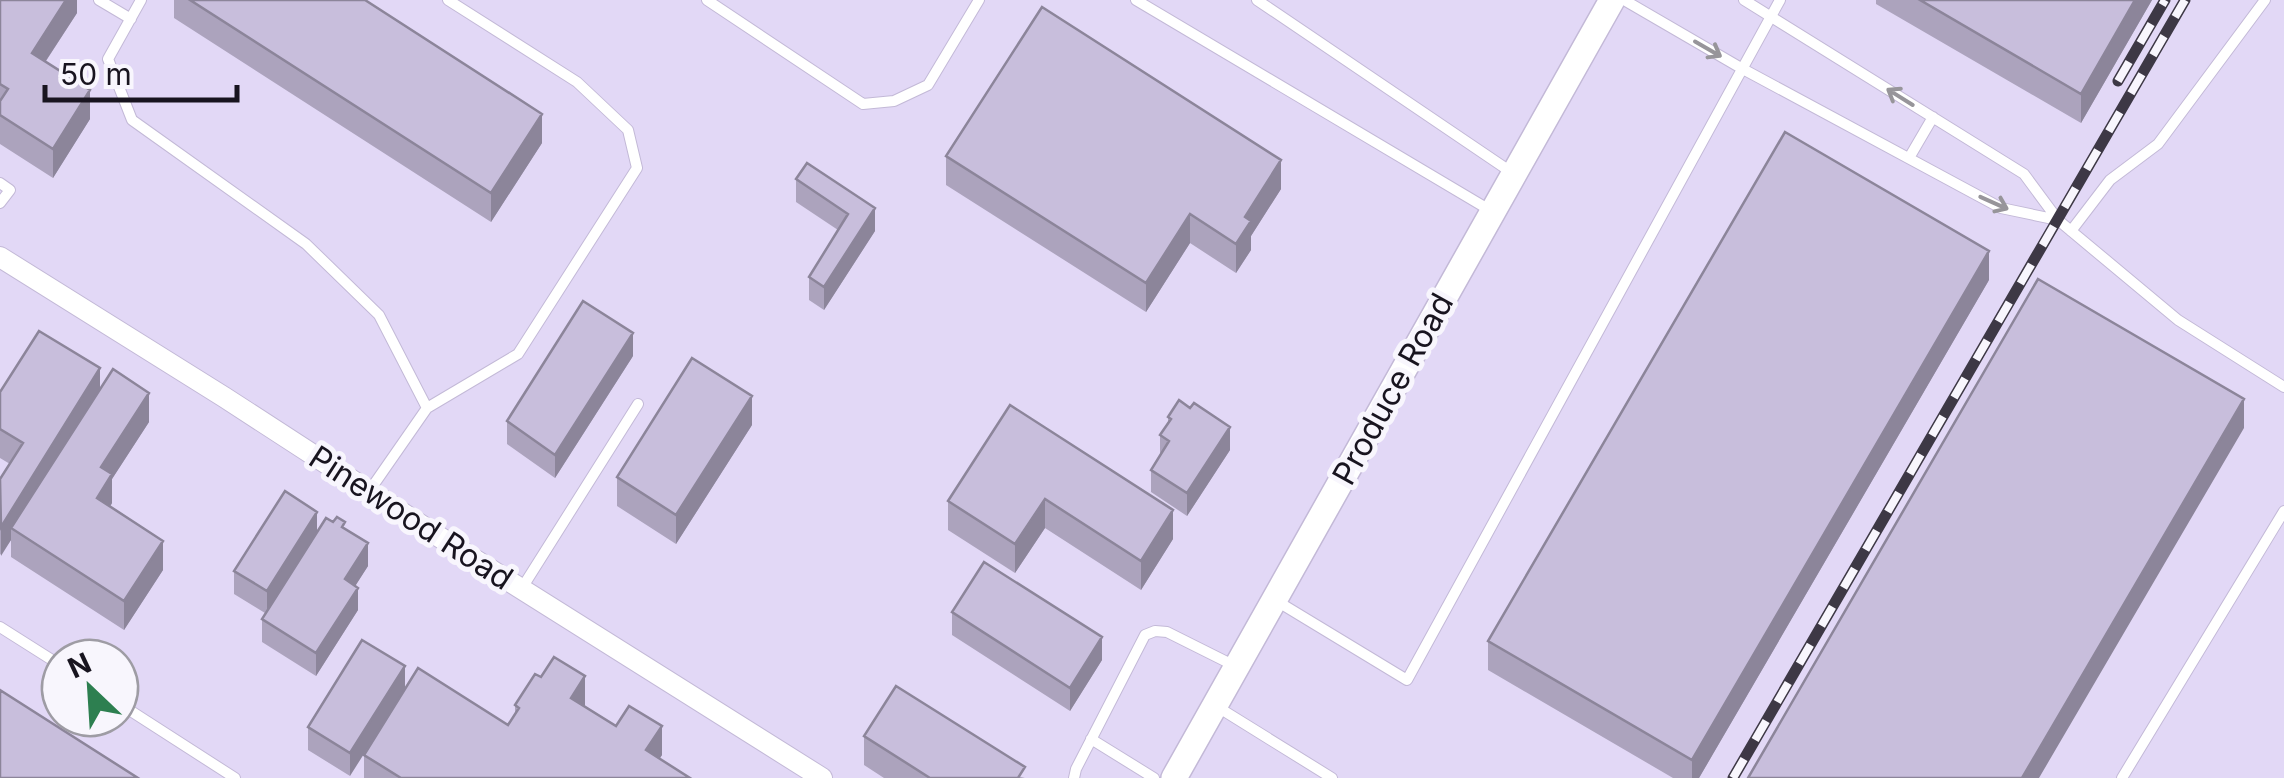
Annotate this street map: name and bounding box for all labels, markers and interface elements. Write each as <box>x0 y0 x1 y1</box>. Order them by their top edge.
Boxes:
one-way arrow <box>1693 39 1723 59</box>
scale bar <box>45 40 238 102</box>
text: 50 m <box>60 56 132 92</box>
one-way arrow <box>1887 87 1915 107</box>
one-way arrow <box>1978 195 2009 213</box>
street label: Produce Road <box>1324 286 1461 491</box>
street label: Pinewood Road <box>302 437 520 598</box>
north arrow <box>40 638 140 738</box>
text: N <box>63 645 96 685</box>

